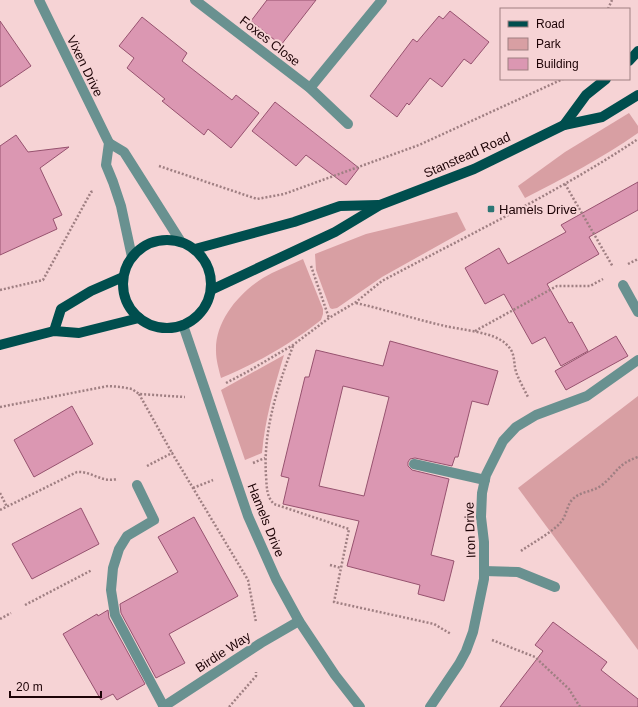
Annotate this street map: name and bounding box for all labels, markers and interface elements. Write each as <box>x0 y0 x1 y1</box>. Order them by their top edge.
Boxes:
legend <box>500 8 630 80</box>
street label: Foxes Close <box>237 13 303 69</box>
text: Road <box>536 17 565 31</box>
street label: Vixen Drive <box>64 33 106 99</box>
text: Park <box>536 37 562 51</box>
text: Building <box>536 57 579 71</box>
street label: Stanstead Road <box>421 129 513 181</box>
place label: Hamels Drive <box>499 202 577 217</box>
marker: Hamels Drive <box>486 204 496 214</box>
street label: Hamels Drive <box>244 481 288 559</box>
street label: Iron Drive <box>462 502 478 558</box>
street label: Birdie Way <box>193 628 254 675</box>
scale bar <box>10 673 101 699</box>
text: 20 m <box>16 680 43 694</box>

